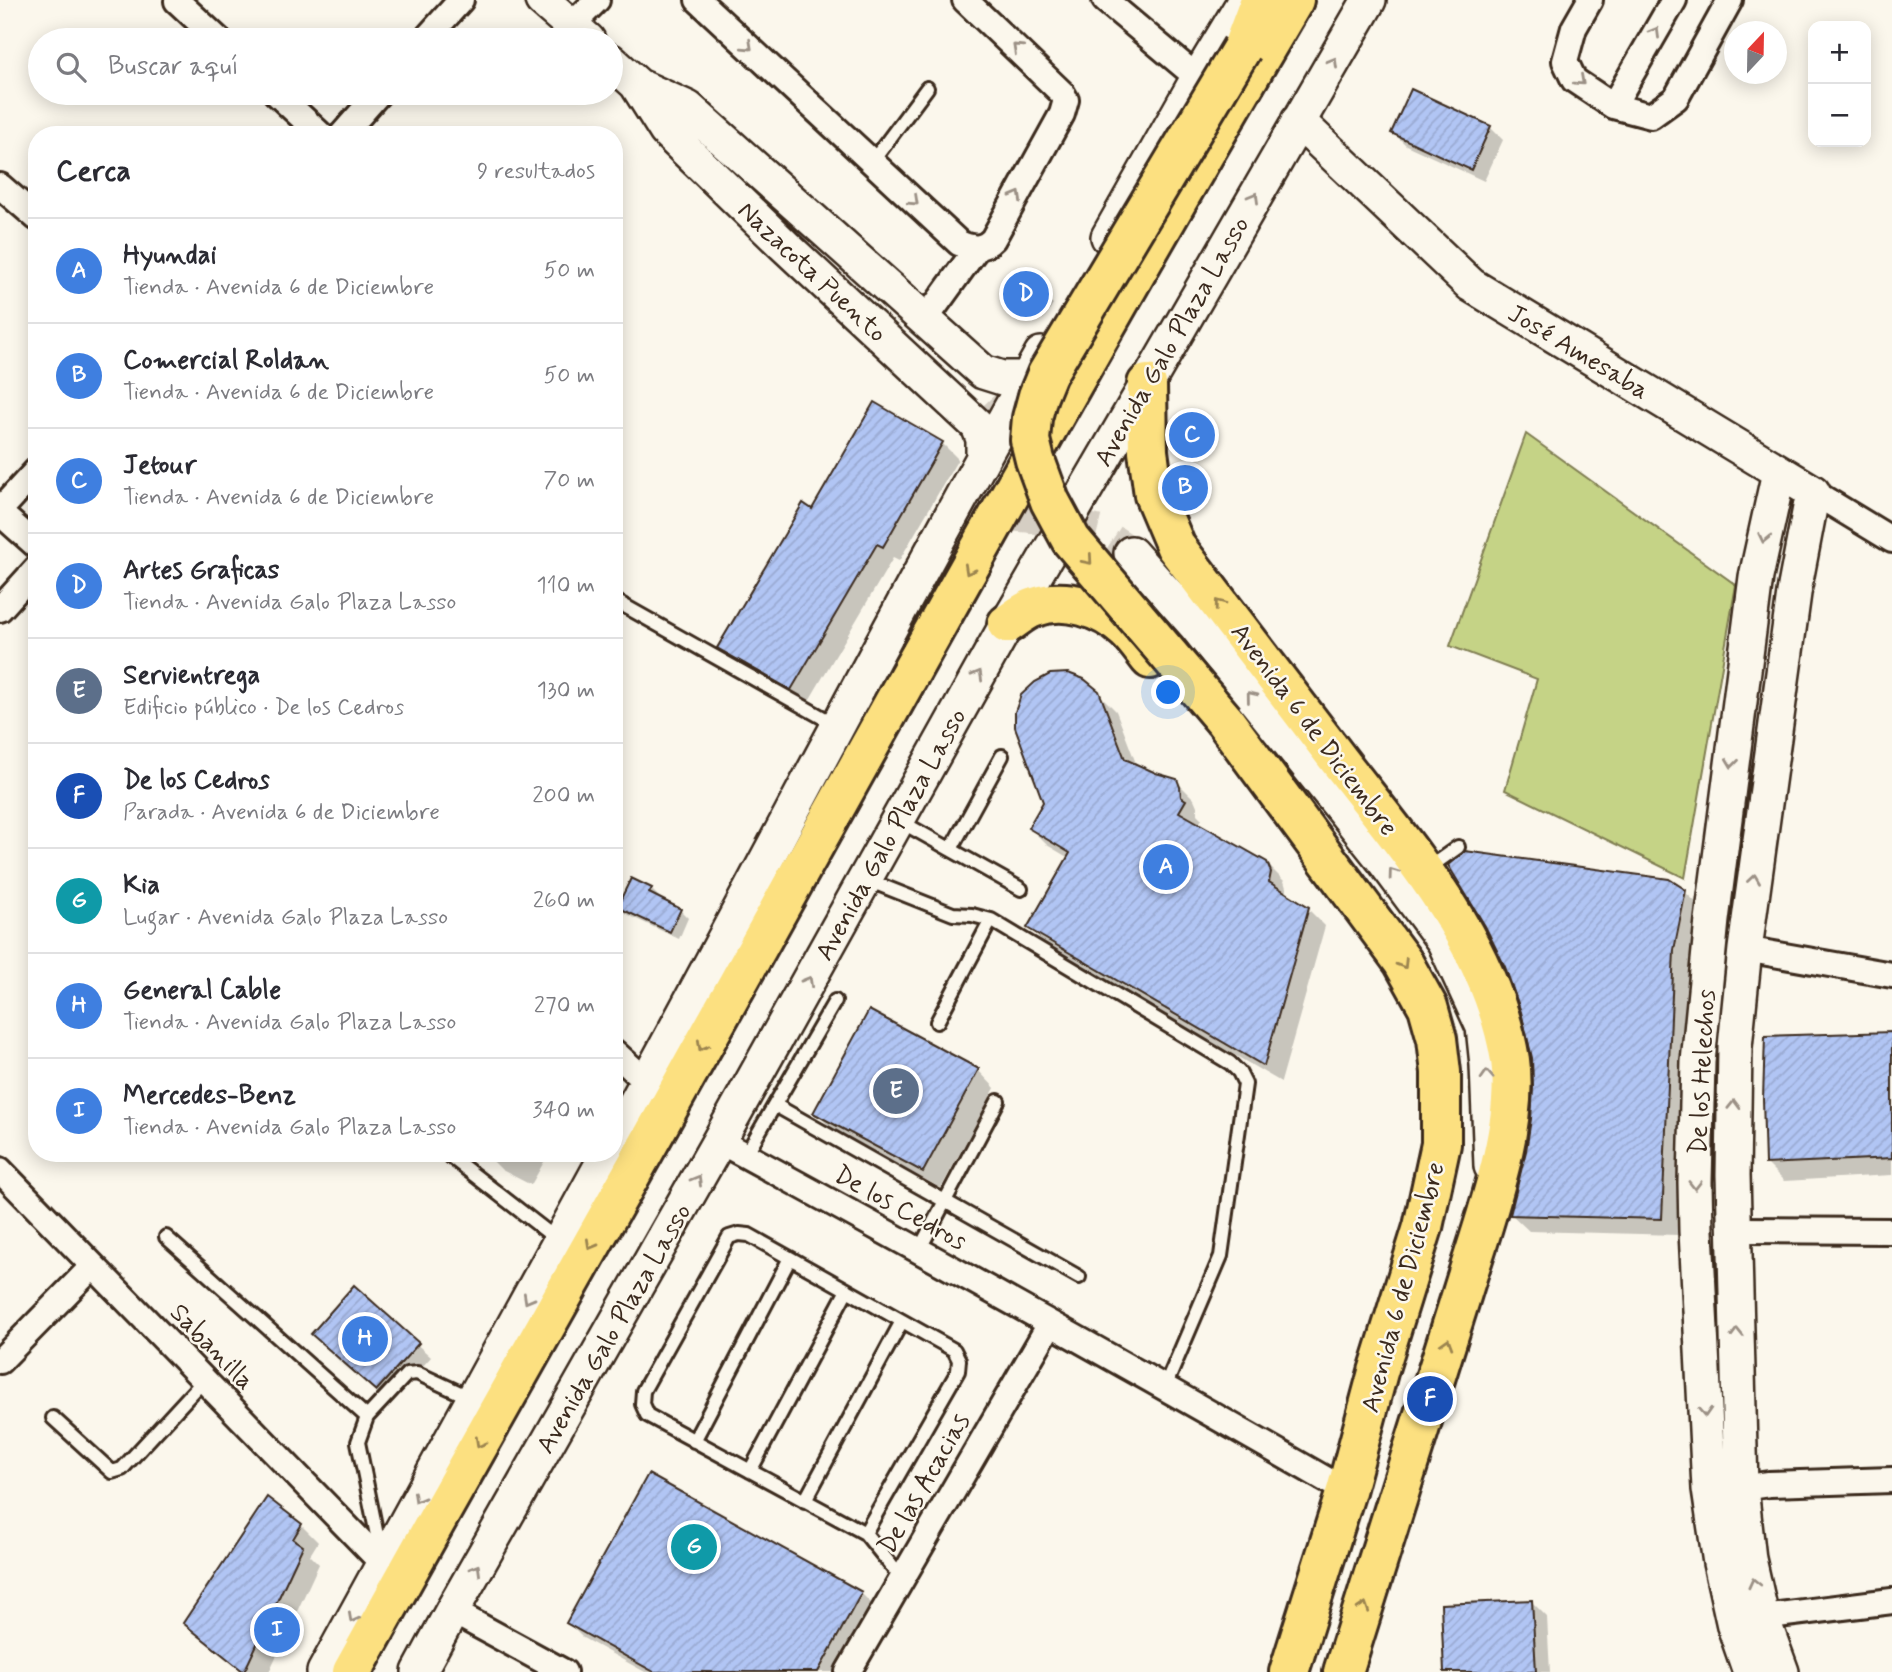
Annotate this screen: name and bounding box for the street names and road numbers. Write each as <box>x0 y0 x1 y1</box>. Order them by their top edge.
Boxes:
street label: Nazacota Puento <box>730 194 894 351</box>
street label: Avenida Galo Plaza Lasso <box>1087 211 1258 473</box>
street label: José Amesaba <box>1501 297 1655 408</box>
street label: Avenida 6 de Diciembre <box>1222 617 1405 844</box>
street label: Avenida Galo Plaza Lasso <box>808 703 975 967</box>
street label: De los Helechos <box>1682 989 1724 1156</box>
street label: De los Cedros <box>828 1158 972 1259</box>
street label: Avenida 6 de Diciembre <box>1354 1158 1454 1417</box>
street label: Avenida Galo Plaza Lasso <box>529 1198 700 1460</box>
street label: Sabanilla <box>162 1297 261 1398</box>
street label: De las Acacias <box>871 1407 979 1561</box>

